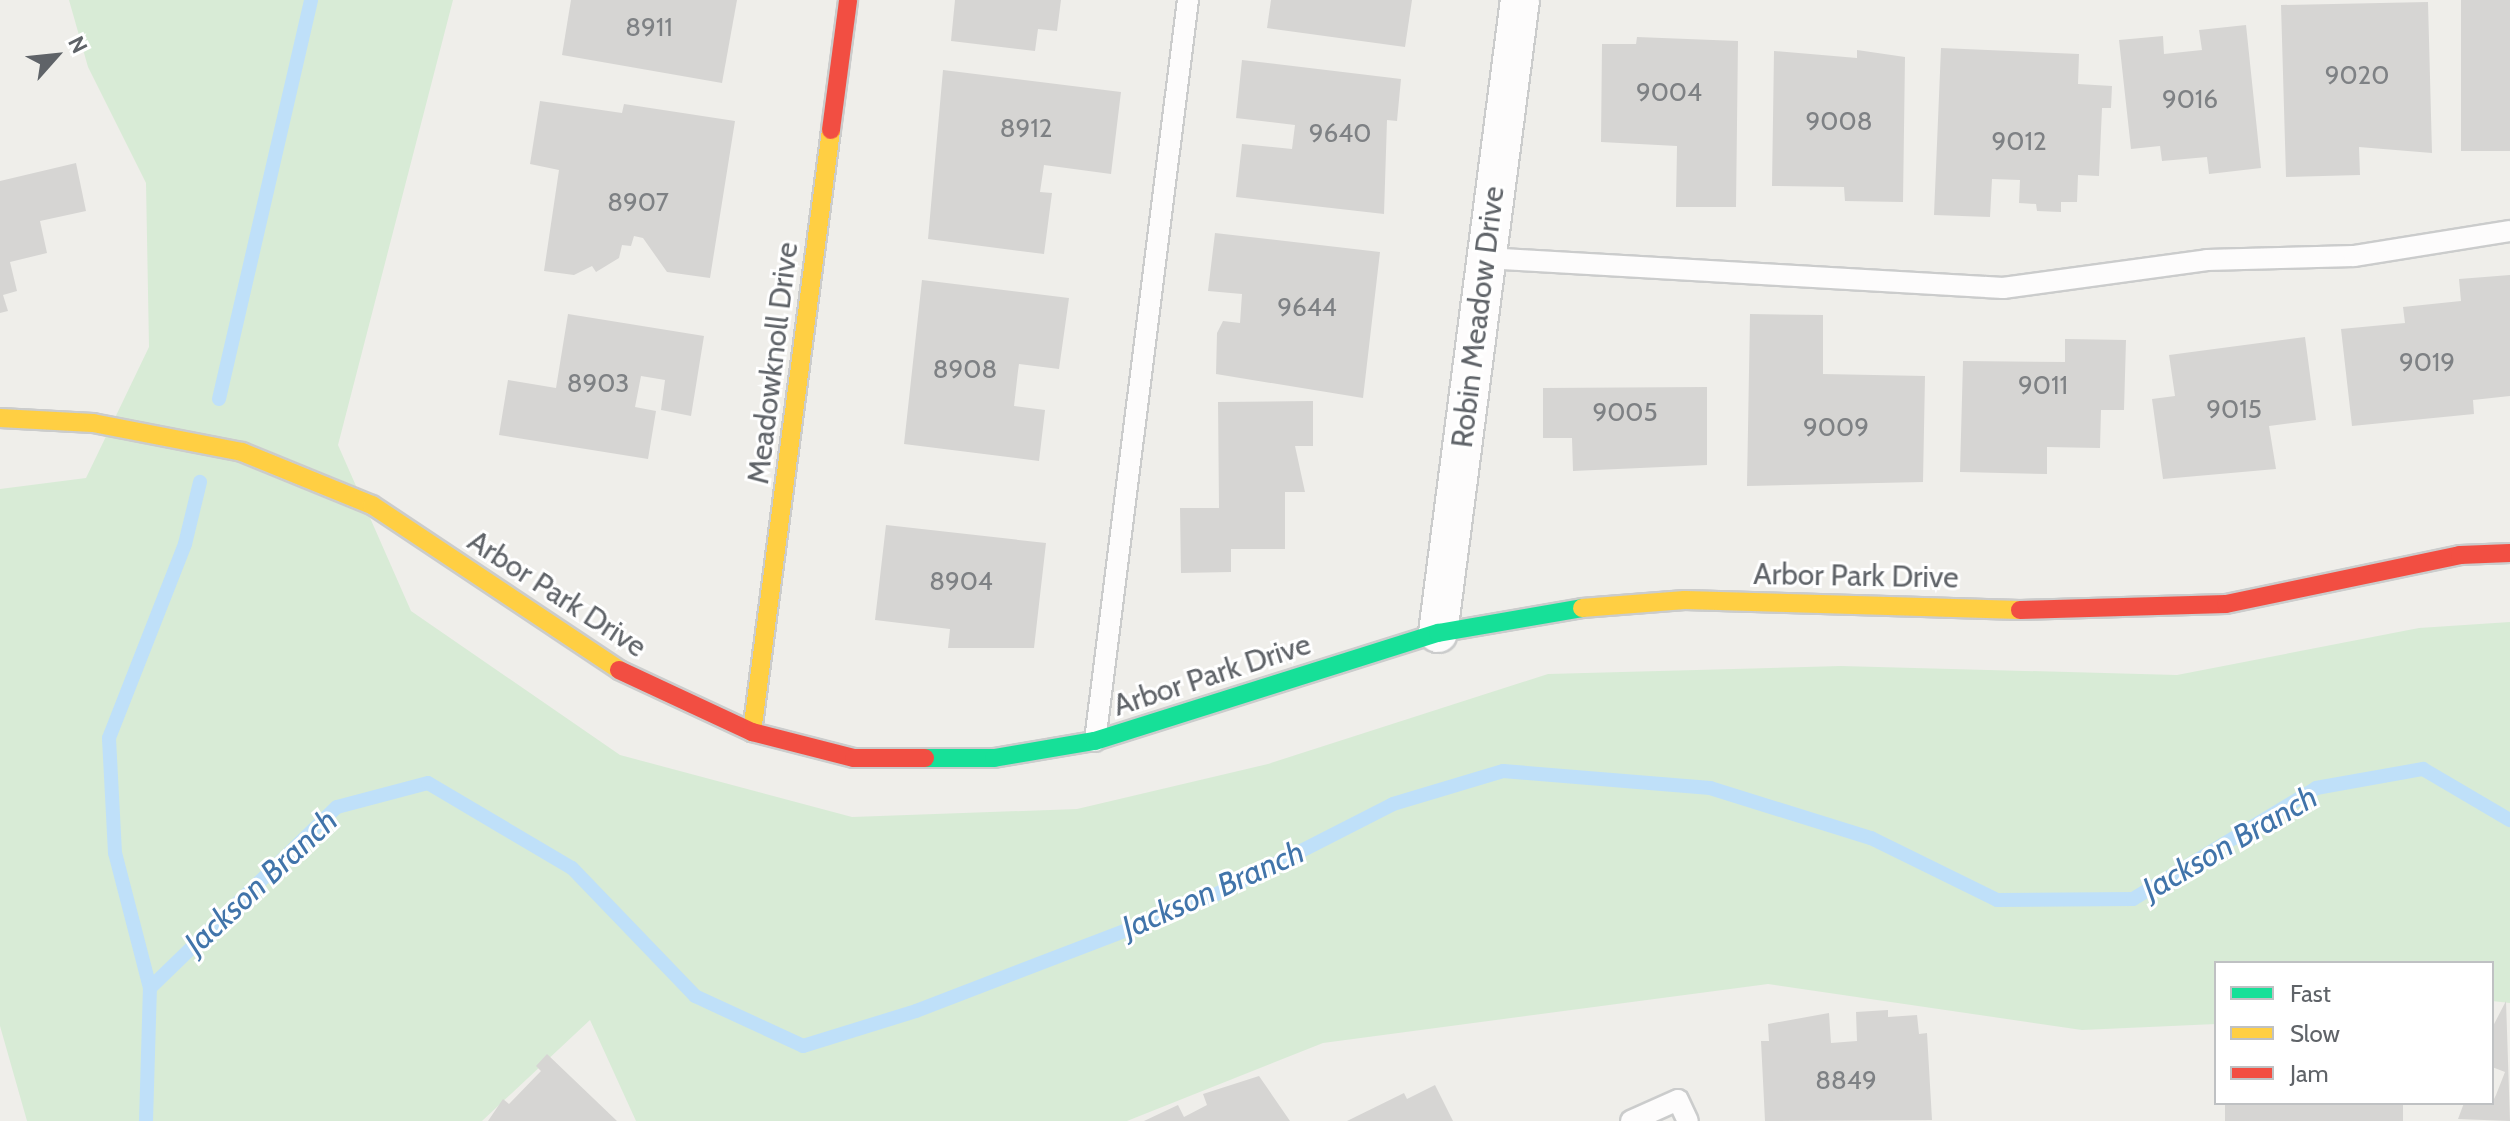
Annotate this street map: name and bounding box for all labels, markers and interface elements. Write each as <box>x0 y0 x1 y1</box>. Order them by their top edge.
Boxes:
house number: 8911 <box>625 12 673 44</box>
north arrow <box>16 16 96 96</box>
text: N <box>62 32 93 58</box>
house number: 9020 <box>2325 60 2389 92</box>
house number: 9004 <box>1636 77 1702 109</box>
house number: 9016 <box>2162 84 2218 116</box>
house number: 9008 <box>1806 106 1872 138</box>
house number: 8912 <box>1000 113 1052 145</box>
house number: 9640 <box>1309 118 1371 150</box>
house number: 9012 <box>1991 126 2047 158</box>
street label: Robin Meadow Drive <box>1444 184 1512 450</box>
house number: 8907 <box>607 187 669 219</box>
street label: Meadowknoll Drive <box>740 240 806 486</box>
house number: 9644 <box>1277 292 1337 324</box>
house number: 9019 <box>2399 347 2455 379</box>
house number: 8908 <box>933 354 997 386</box>
house number: 8903 <box>567 368 629 400</box>
house number: 9011 <box>2018 370 2068 402</box>
house number: 9015 <box>2206 394 2262 426</box>
house number: 9005 <box>1592 397 1658 429</box>
house number: 9009 <box>1803 412 1869 444</box>
street label: Arbor Park Drive <box>461 523 653 665</box>
street label: Arbor Park Drive <box>1753 556 1959 596</box>
house number: 8904 <box>929 566 993 598</box>
street label: Arbor Park Drive <box>1109 626 1315 724</box>
water label: Jackson Branch <box>2136 778 2324 908</box>
water label: Jackson Branch <box>177 801 345 963</box>
water label: Jackson Branch <box>1116 833 1310 947</box>
legend <box>2214 961 2494 1105</box>
text: Fast <box>2290 979 2331 1008</box>
text: Slow <box>2290 1019 2340 1048</box>
text: Jam <box>2290 1059 2328 1088</box>
house number: 8849 <box>1815 1065 1877 1097</box>

